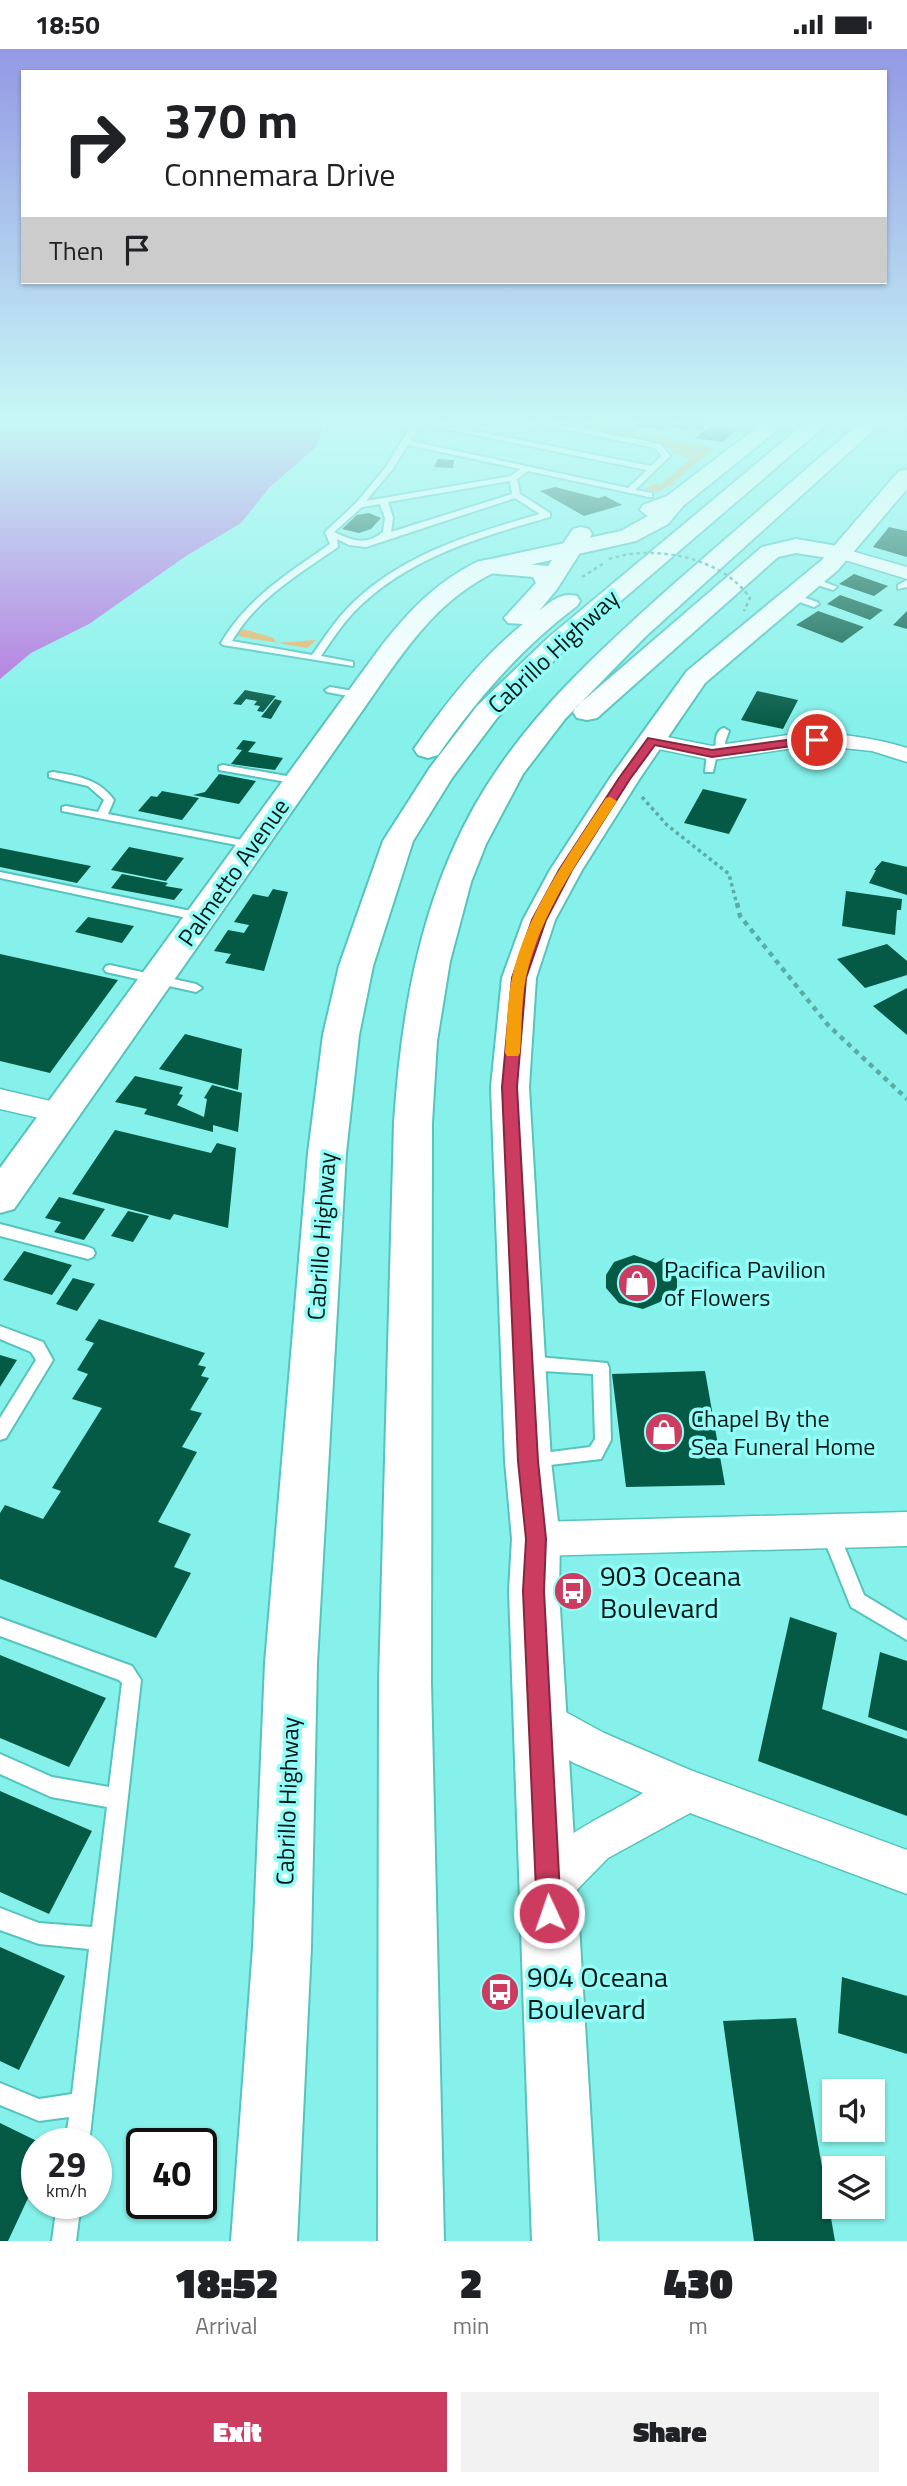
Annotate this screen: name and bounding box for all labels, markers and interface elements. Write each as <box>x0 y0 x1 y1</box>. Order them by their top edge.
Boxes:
text: 18:50 <box>35 5 100 44</box>
text: 370 m <box>164 82 298 157</box>
icon: right <box>49 98 140 189</box>
text: Connemara Drive <box>164 150 395 198</box>
text: Then <box>49 231 104 270</box>
icon: arrive <box>118 231 156 269</box>
street label: Cabrillo Highway <box>479 580 627 722</box>
pin <box>787 710 847 770</box>
icon: arrive <box>798 721 836 759</box>
street label: Palmetto Avenue <box>168 791 298 953</box>
street label: Cabrillo Highway <box>297 1150 345 1321</box>
place label: Pacifica Pavilion of Flowers <box>664 1251 826 1315</box>
shop icon: Pacifica Pavilion of Flowers <box>616 1262 658 1304</box>
place label: Chapel By the Sea Funeral Home <box>691 1400 875 1464</box>
shop icon: Chapel By the Sea Funeral Home <box>643 1411 685 1453</box>
place label: 903 Oceana Boulevard <box>600 1554 741 1629</box>
bus stop icon: 903 Oceana Boulevard <box>552 1570 594 1612</box>
street label: Cabrillo Highway <box>266 1716 308 1886</box>
position arrow <box>512 1876 586 1950</box>
place label: 904 Oceana Boulevard <box>527 1955 668 2030</box>
bus stop icon: 904 Oceana Boulevard <box>479 1971 521 2013</box>
map controls <box>822 2079 885 2219</box>
button: sound <box>822 2079 885 2142</box>
speed limit sign: 40 <box>126 2128 217 2219</box>
text: 29 <box>47 2137 86 2191</box>
button: layers <box>822 2156 885 2219</box>
text: km/h <box>46 2177 87 2204</box>
text: 18:52 <box>174 2250 279 2314</box>
text: 2 <box>460 2250 483 2314</box>
text: 430 <box>664 2250 733 2314</box>
text: Arrival <box>195 2308 258 2343</box>
text: min <box>453 2308 489 2343</box>
text: m <box>689 2308 708 2343</box>
button: Exit <box>28 2392 447 2472</box>
button: Share <box>461 2392 879 2472</box>

